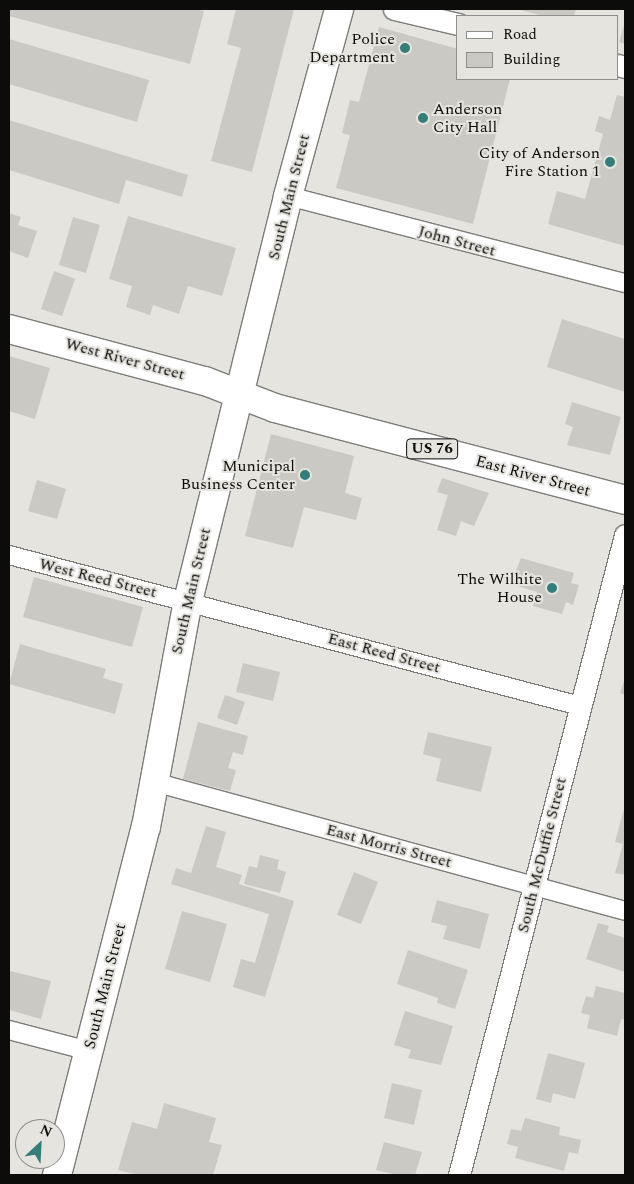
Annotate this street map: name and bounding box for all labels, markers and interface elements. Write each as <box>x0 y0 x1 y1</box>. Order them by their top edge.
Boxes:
legend <box>456 15 619 80</box>
text: Road <box>503 23 537 46</box>
place label: Police Department <box>309 29 395 67</box>
marker: Police Department <box>399 42 411 54</box>
text: Building <box>503 48 560 71</box>
place label: Anderson City Hall <box>433 99 502 137</box>
marker: Anderson City Hall <box>417 112 429 124</box>
street label: South Main Street <box>264 132 314 262</box>
place label: City of Anderson Fire Station 1 <box>479 143 600 181</box>
marker: City of Anderson Fire Station 1 <box>604 156 616 168</box>
street label: John Street <box>416 221 498 261</box>
street label: West River Street <box>63 334 187 384</box>
road number: US 76 <box>406 436 458 462</box>
street label: East River Street <box>474 451 592 501</box>
place label: Municipal Business Center <box>180 456 295 494</box>
marker: Municipal Business Center <box>299 469 311 481</box>
street label: South Main Street <box>167 526 215 656</box>
street label: West Reed Street <box>37 554 159 602</box>
place label: The Wilhite House <box>457 569 542 607</box>
marker: The Wilhite House <box>546 582 558 594</box>
street label: East Reed Street <box>326 629 442 677</box>
street label: South McDuffie Street <box>513 775 571 935</box>
street label: East Morris Street <box>324 820 454 872</box>
street label: South Main Street <box>80 921 130 1051</box>
north arrow <box>15 1119 65 1169</box>
text: N <box>37 1119 56 1143</box>

